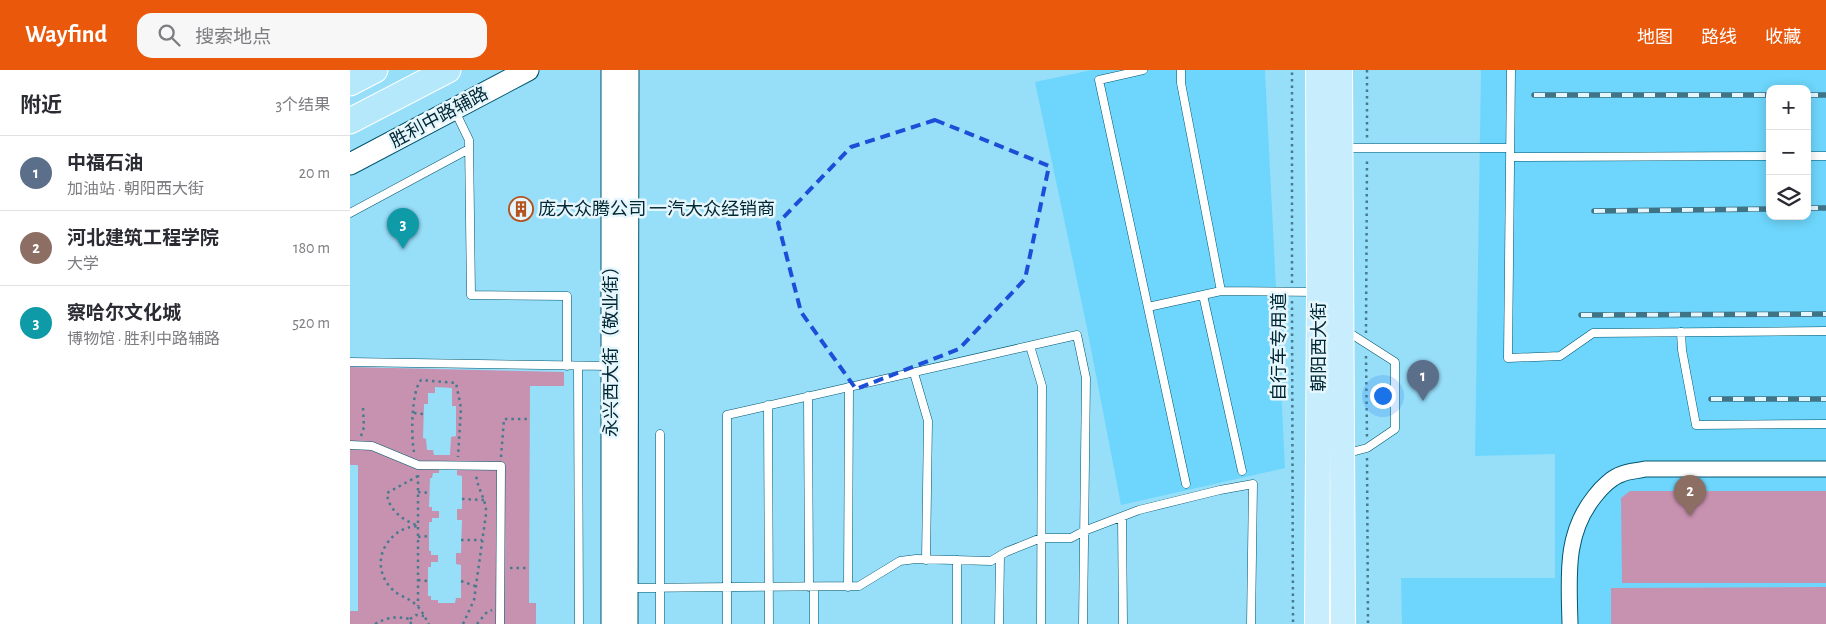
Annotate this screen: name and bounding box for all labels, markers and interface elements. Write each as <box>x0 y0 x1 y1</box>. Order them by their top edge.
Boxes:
search box <box>137 13 487 58</box>
icon: search <box>155 21 183 49</box>
text: Wayfind <box>25 23 107 47</box>
text: 搜索地点 <box>195 28 271 47</box>
text: 地图 <box>1637 29 1673 47</box>
text: 路线 <box>1701 29 1737 47</box>
text: 收藏 <box>1765 29 1801 47</box>
street label: 胜利中路辅路 <box>387 83 491 151</box>
map controls <box>1766 85 1811 220</box>
button: + <box>1766 85 1811 130</box>
text: 附近 <box>20 95 62 116</box>
text: 3个结果 <box>275 97 330 113</box>
button: − <box>1766 130 1811 175</box>
text: 中福石油 <box>67 154 143 173</box>
text: 1 <box>33 165 39 181</box>
text: 20 m <box>299 165 330 181</box>
button: layers <box>1766 175 1811 220</box>
text: 加油站 · 朝阳西大街 <box>67 181 204 197</box>
building icon: 庞大众腾公司 一汽大众经销商 <box>508 196 534 222</box>
place label: 庞大众腾公司 一汽大众经销商 <box>538 199 775 219</box>
pin: 3 <box>387 208 419 249</box>
text: 河北建筑工程学院 <box>67 229 219 248</box>
text: 2 <box>32 240 40 256</box>
text: 180 m <box>293 240 330 256</box>
text: 大学 <box>67 256 99 272</box>
street label: 永兴西大街（敬业街） <box>601 257 621 437</box>
street label: 自行车专用道 <box>1269 293 1289 401</box>
street label: 朝阳西大街 <box>1309 302 1329 392</box>
text: 察哈尔文化城 <box>67 304 181 323</box>
text: 3 <box>33 315 39 331</box>
text: 520 m <box>292 315 330 331</box>
text: 博物馆 · 胜利中路辅路 <box>67 331 220 347</box>
pin: 1 <box>1407 360 1439 401</box>
your location <box>1370 383 1396 409</box>
pin: 2 <box>1674 475 1706 516</box>

